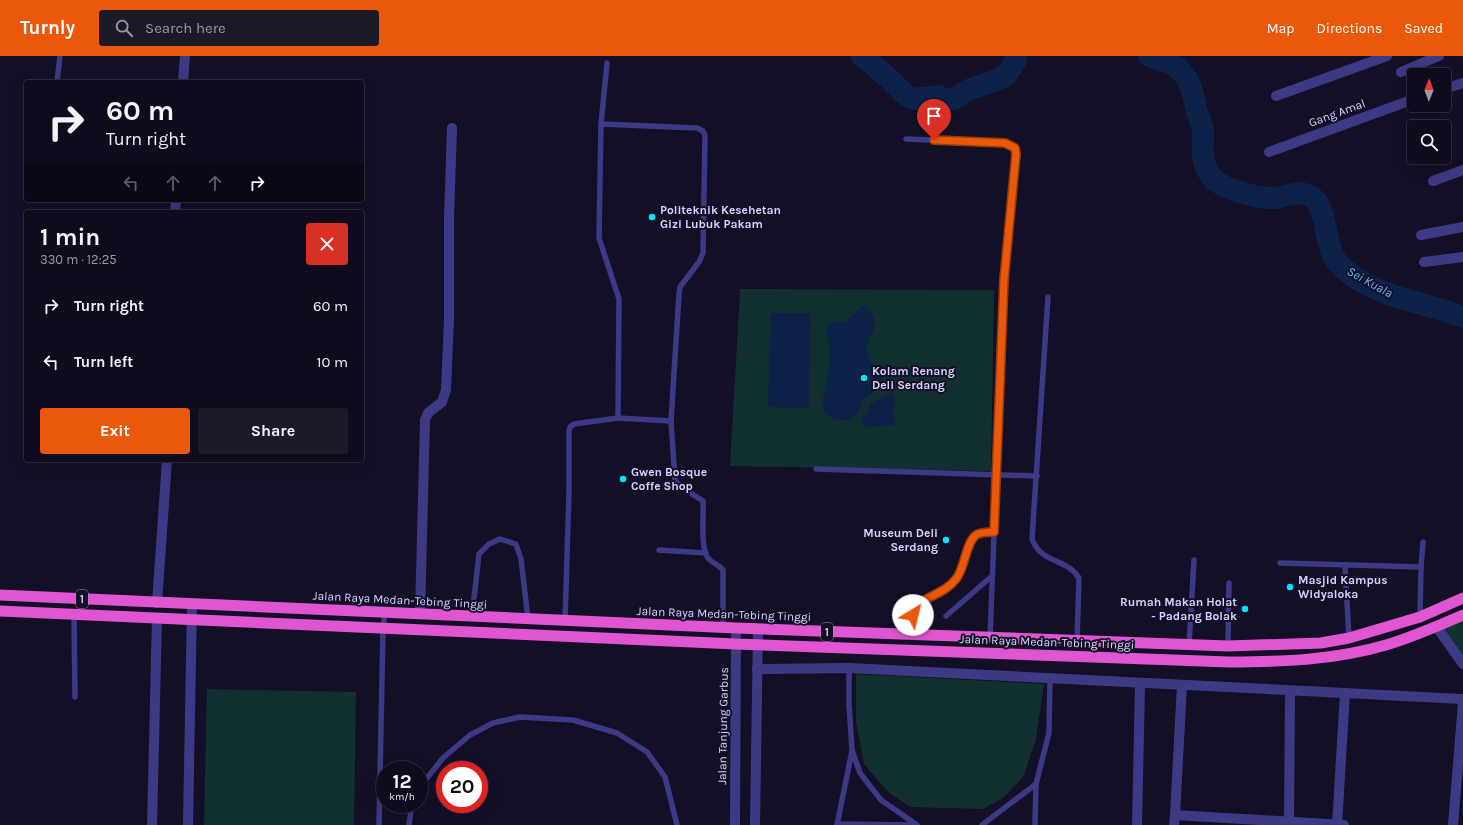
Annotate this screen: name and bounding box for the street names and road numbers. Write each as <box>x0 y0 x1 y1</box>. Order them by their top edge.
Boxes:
street label: Gang Amal <box>1307 96 1367 130</box>
street label: Jalan Raya Medan-Tebing Tinggi <box>312 588 488 612</box>
road number: 1 <box>76 590 88 608</box>
street label: Jalan Raya Medan-Tebing Tinggi <box>636 604 812 624</box>
road number: 1 <box>821 623 833 641</box>
street label: Jalan Raya Medan-Tebing Tinggi <box>959 632 1135 652</box>
street label: Jalan Tanjung Garbus <box>715 667 731 785</box>

